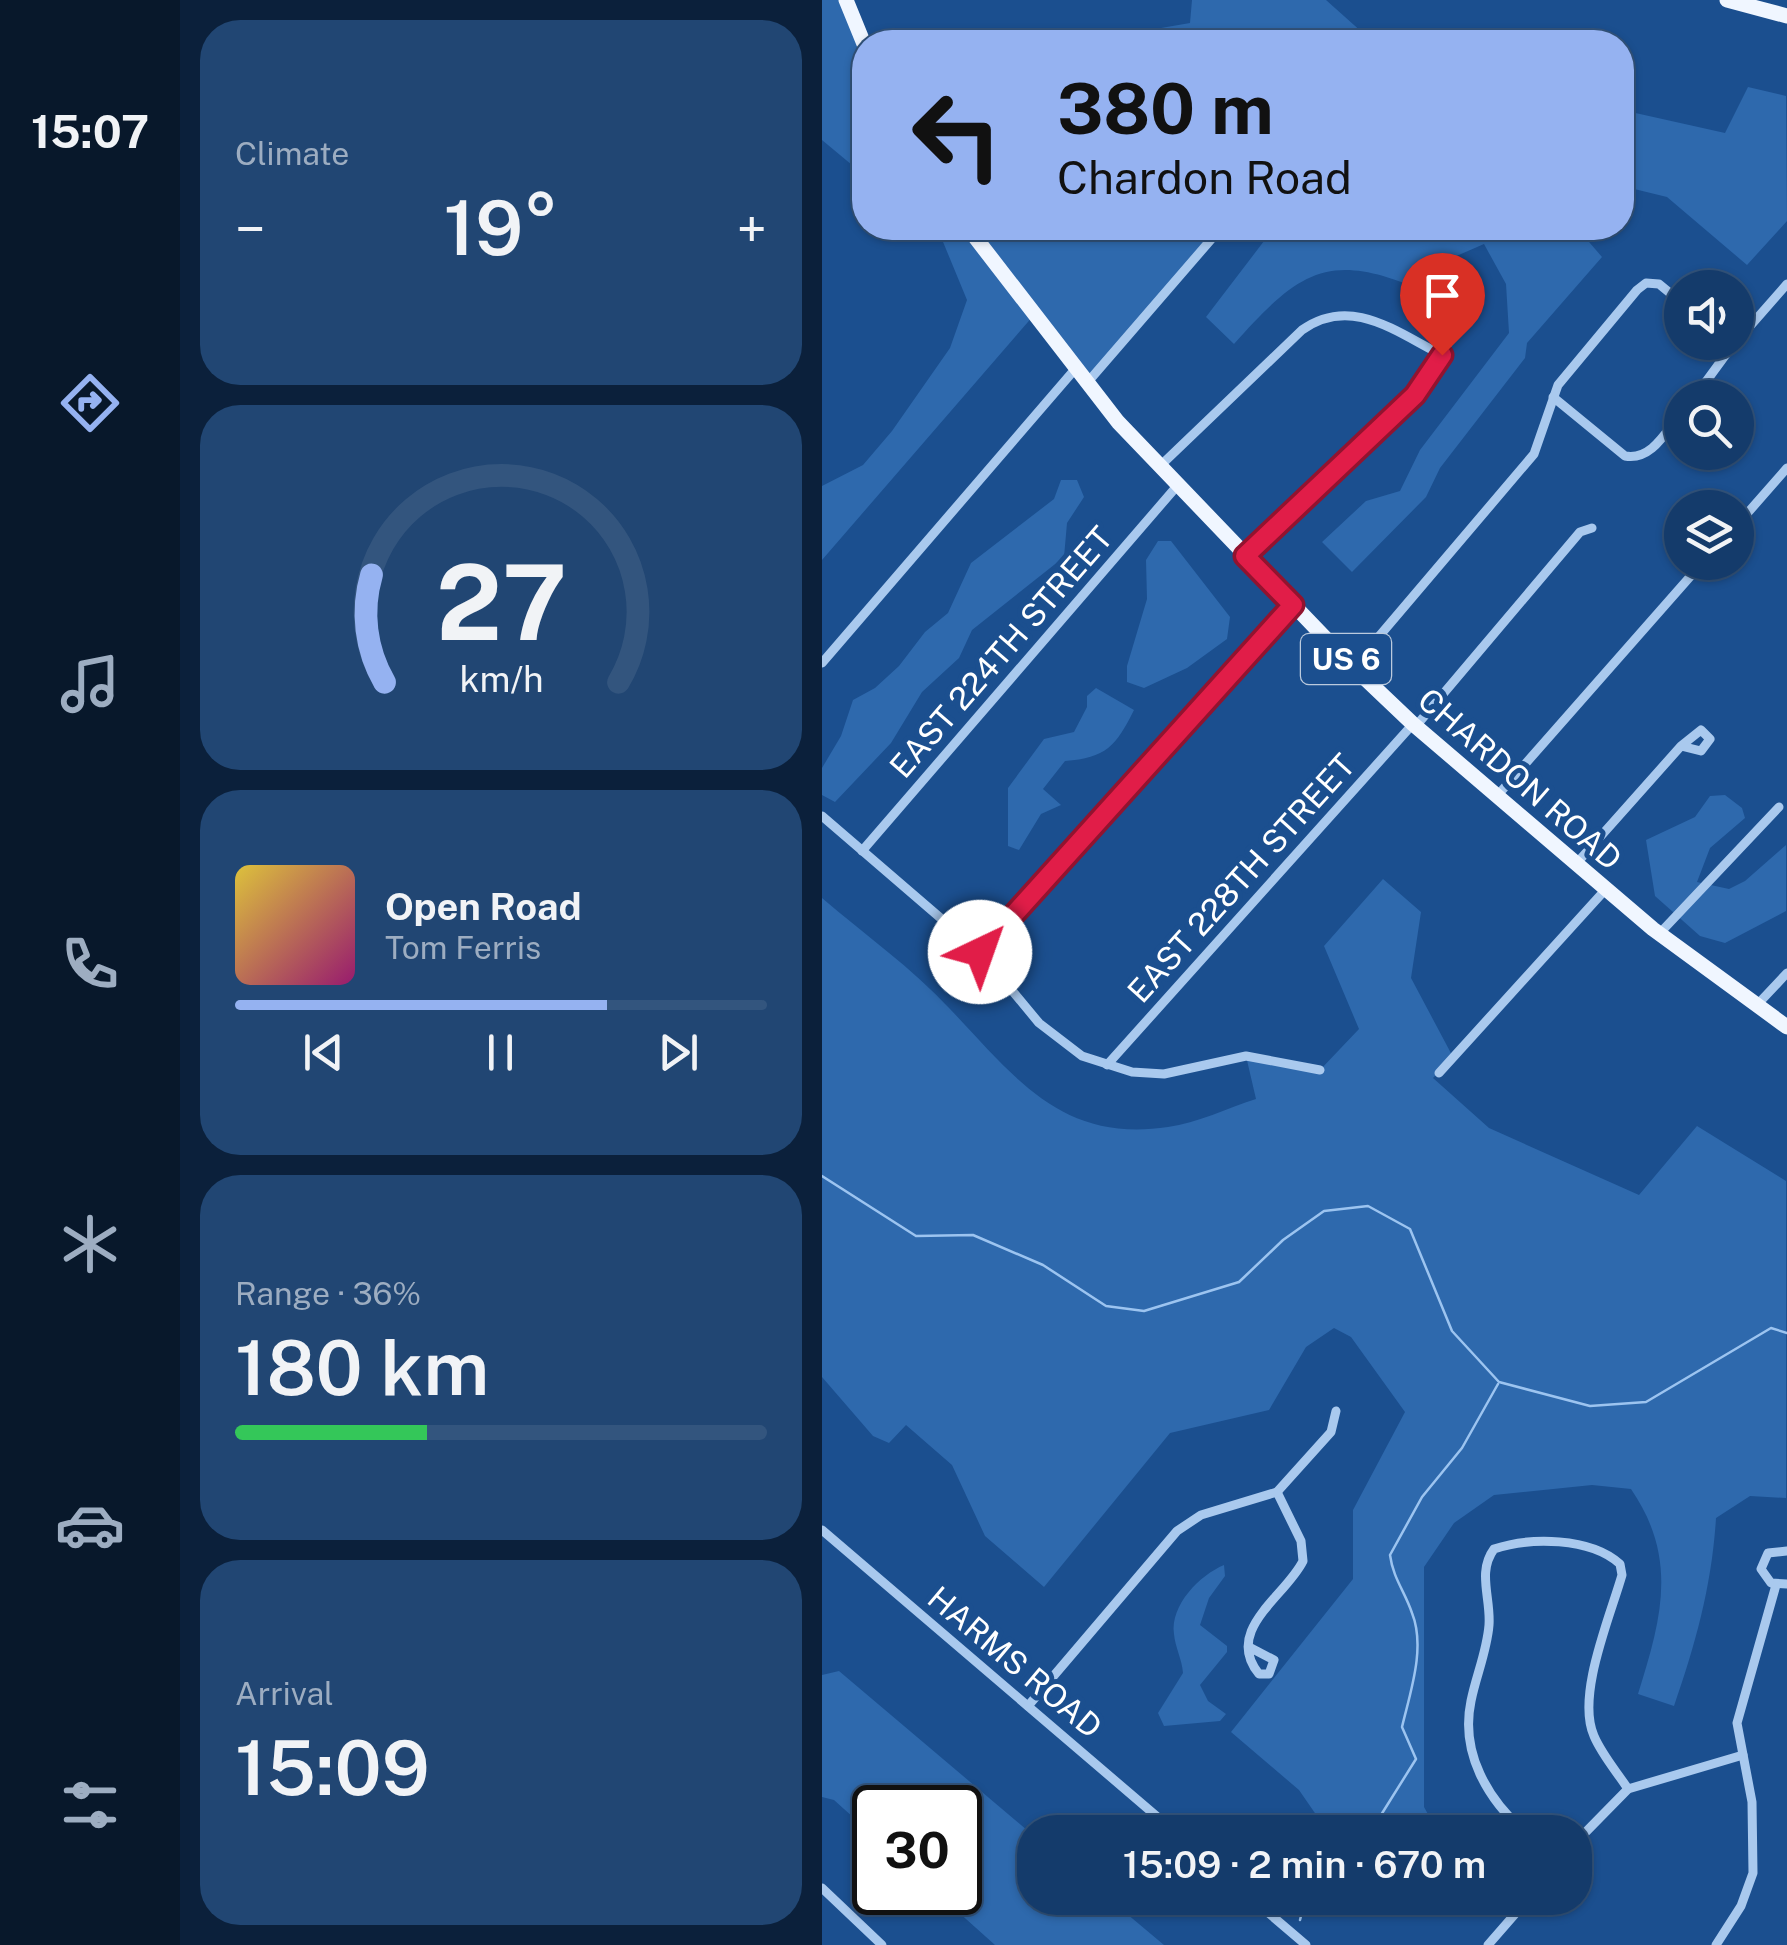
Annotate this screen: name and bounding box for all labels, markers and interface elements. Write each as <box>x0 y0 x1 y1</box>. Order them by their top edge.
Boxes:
text: 380 m <box>1057 67 1274 150</box>
icon: left <box>892 70 1022 200</box>
text: 15:07 <box>31 105 149 158</box>
text: Climate <box>235 135 349 172</box>
text: Chardon Road <box>1057 151 1352 204</box>
text: 19° <box>444 184 558 272</box>
text: − <box>235 197 266 261</box>
text: + <box>736 197 767 261</box>
pin <box>1400 253 1485 356</box>
icon: arrive <box>1415 268 1470 323</box>
map controls <box>1664 270 1754 580</box>
button: sound <box>1664 270 1754 360</box>
icon: directions <box>55 368 125 438</box>
button: search <box>1664 380 1754 470</box>
button: layers <box>1664 490 1754 580</box>
street label: EAST 224TH STREET <box>882 519 1120 785</box>
text: 27 <box>435 541 567 663</box>
road number: US 6 <box>1301 634 1391 684</box>
icon: music <box>55 649 125 719</box>
text: km/h <box>459 658 543 700</box>
street label: CHARDON ROAD <box>1411 681 1629 877</box>
street label: EAST 228TH STREET <box>1120 746 1362 1010</box>
text: Open Road <box>385 884 582 929</box>
position arrow <box>928 900 1032 1004</box>
icon: phone <box>55 929 125 999</box>
text: Tom Ferris <box>385 929 541 966</box>
icon: previous <box>296 1025 351 1080</box>
icon: pause <box>473 1025 528 1080</box>
icon: next <box>651 1025 706 1080</box>
icon: climate <box>55 1209 125 1279</box>
text: Range · 36% <box>235 1275 421 1312</box>
text: 180 km <box>235 1324 489 1412</box>
icon: car <box>55 1490 125 1560</box>
street label: HARMS ROAD <box>921 1579 1109 1745</box>
text: Arrival <box>235 1675 334 1712</box>
text: 15:09 <box>235 1724 430 1812</box>
icon: filters <box>55 1770 125 1840</box>
speed limit sign: 30 <box>852 1785 982 1915</box>
text: 15:09 · 2 min · 670 m <box>1123 1842 1486 1887</box>

